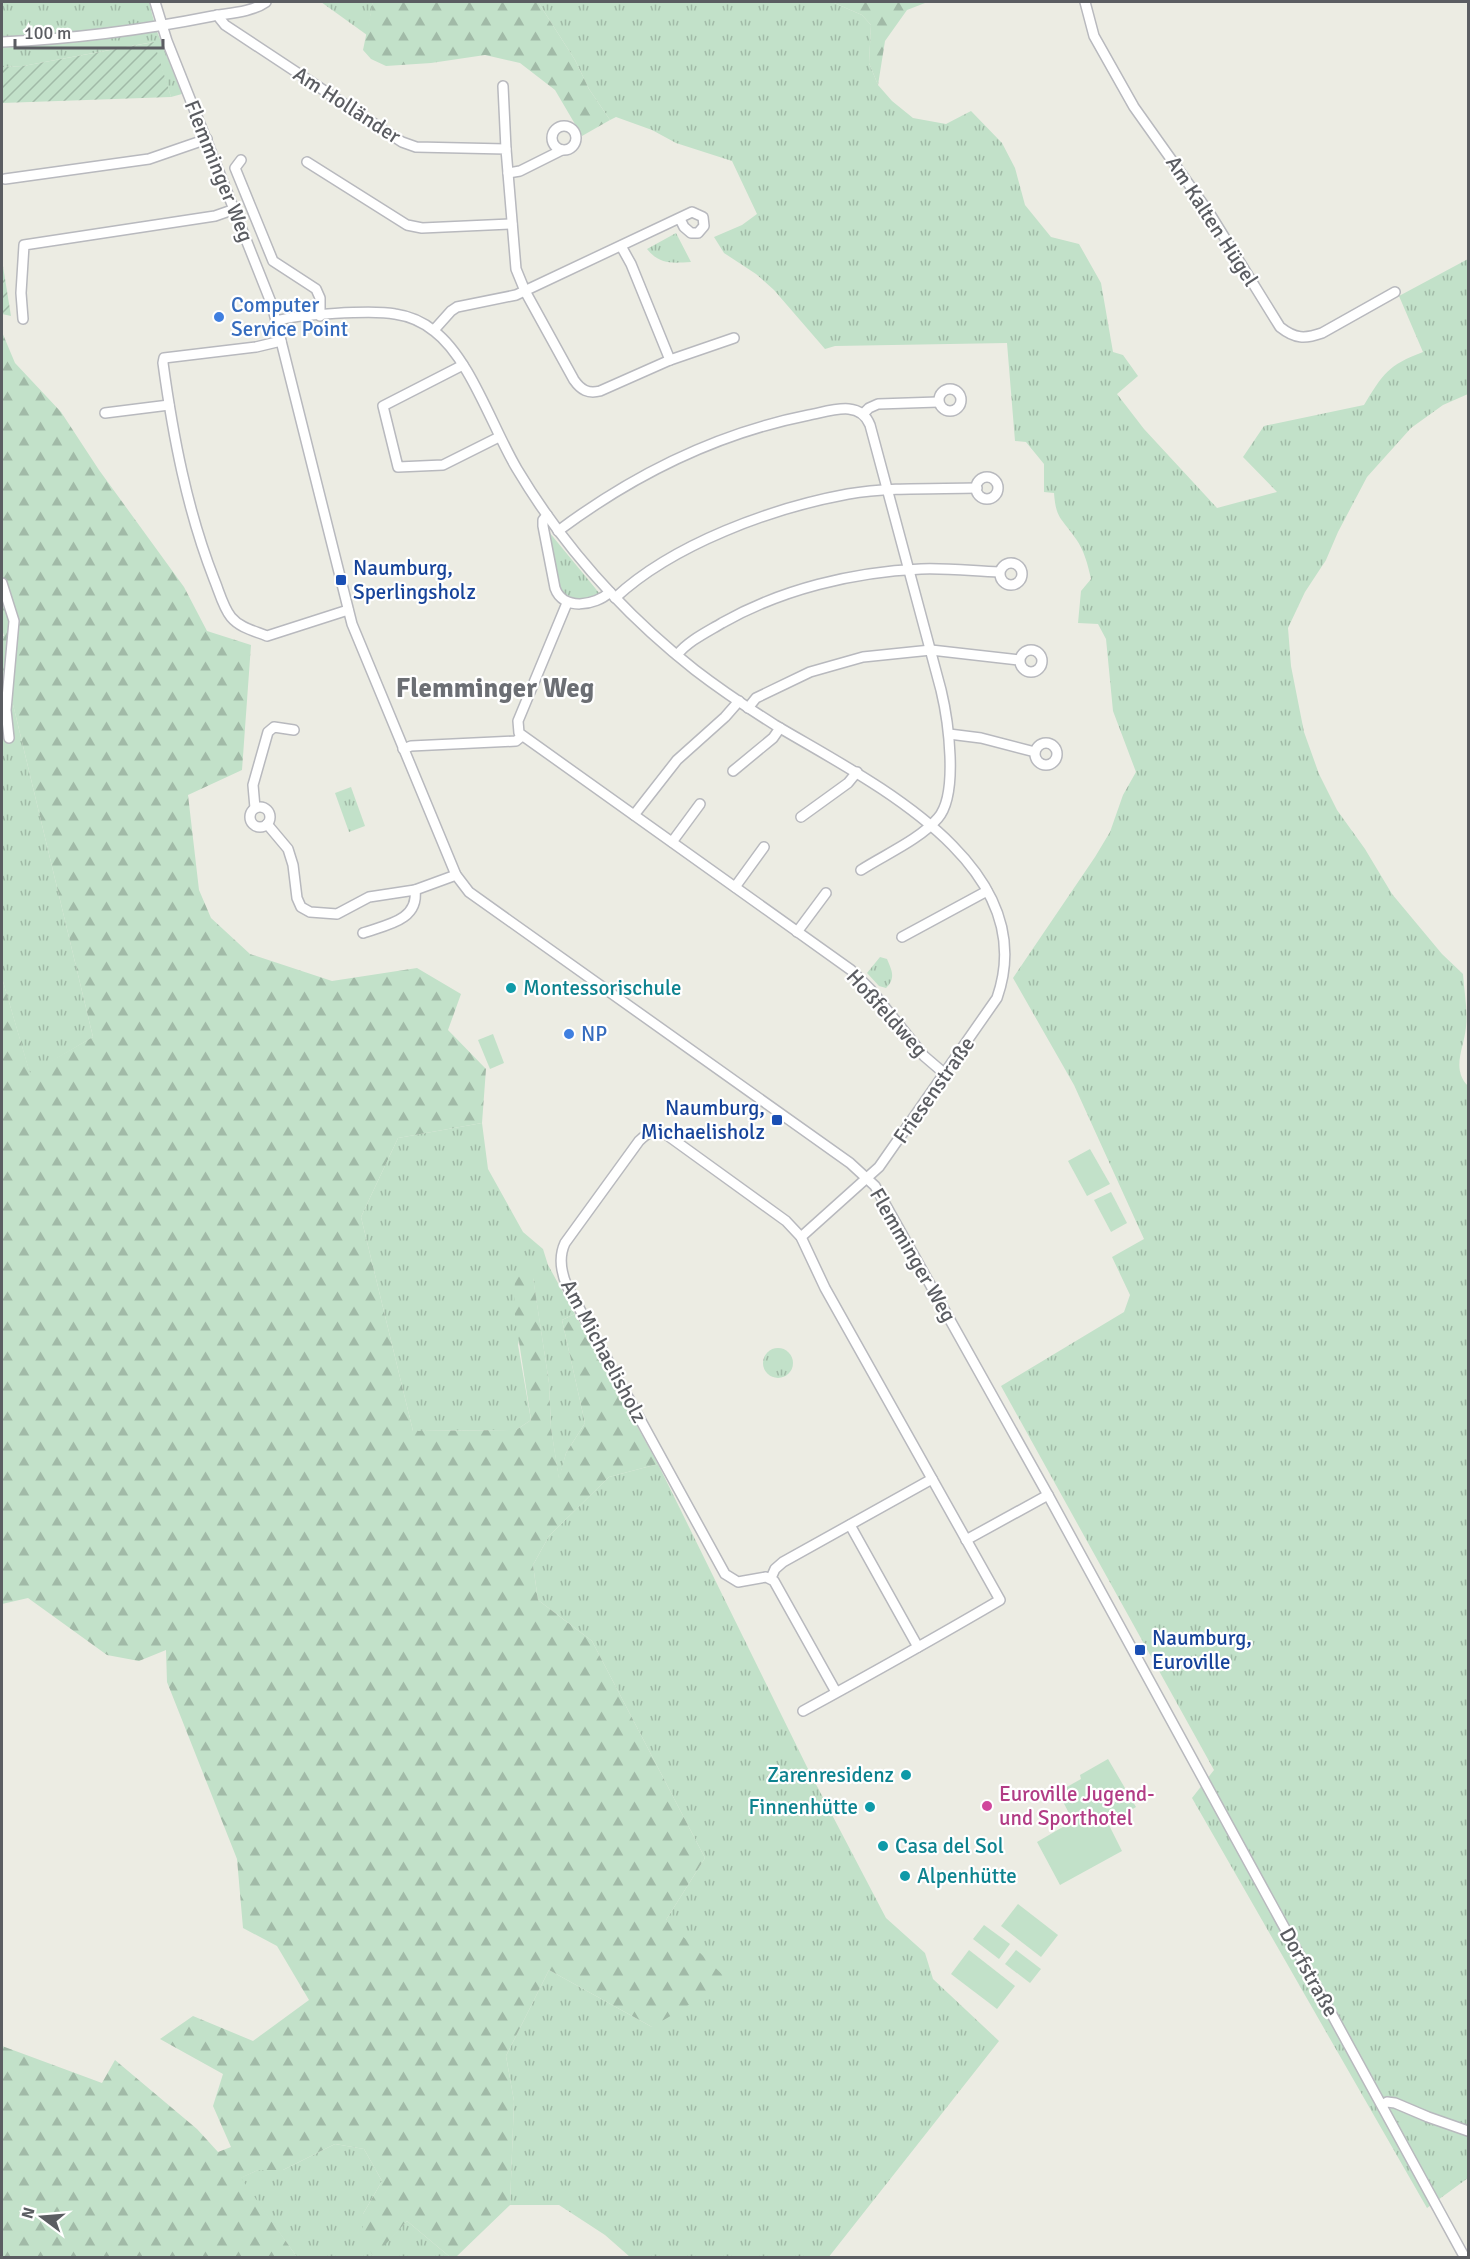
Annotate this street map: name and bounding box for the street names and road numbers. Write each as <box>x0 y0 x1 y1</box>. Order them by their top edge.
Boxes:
street label: Am Holländer <box>288 61 406 150</box>
street label: Flemminger Weg <box>179 96 259 246</box>
street label: Am Kalten Hügel <box>1160 151 1264 291</box>
street label: Hoßfeldweg <box>841 964 933 1062</box>
street label: Friesenstraße <box>888 1032 980 1148</box>
street label: Flemminger Weg <box>864 1183 962 1327</box>
street label: Am Michaelisholz <box>555 1275 653 1427</box>
street label: Dorfstraße <box>1274 1923 1344 2021</box>

